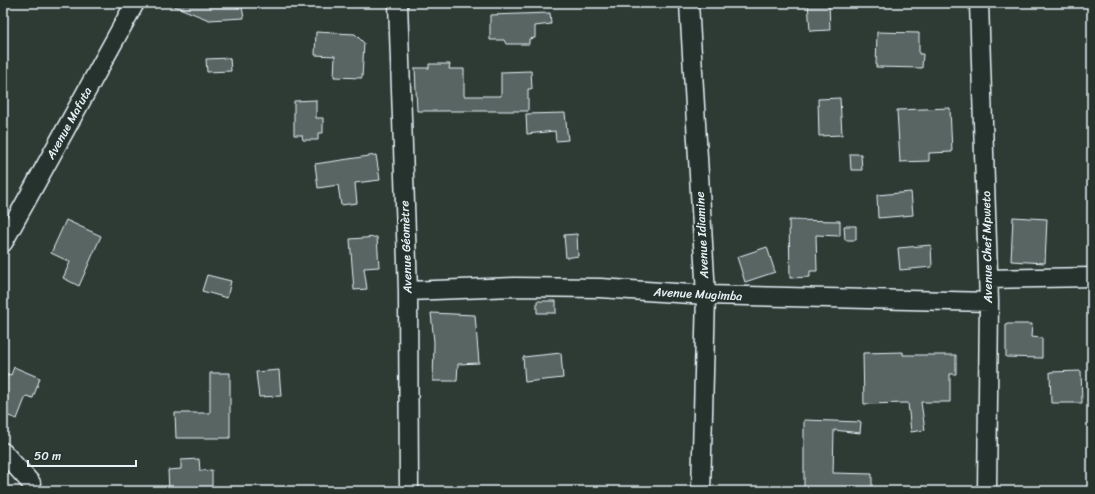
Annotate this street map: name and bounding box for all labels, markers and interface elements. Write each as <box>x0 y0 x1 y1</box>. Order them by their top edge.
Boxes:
street label: Avenue Mafuta <box>39 83 98 164</box>
street label: Avenue Idiamine <box>689 191 715 280</box>
street label: Avenue Chef Mpweto <box>975 191 999 304</box>
street label: Avenue Géomètre <box>393 200 419 295</box>
street label: Avenue Mugimba <box>652 281 743 307</box>
scale bar <box>28 442 136 468</box>
text: 50 m <box>34 445 61 467</box>

